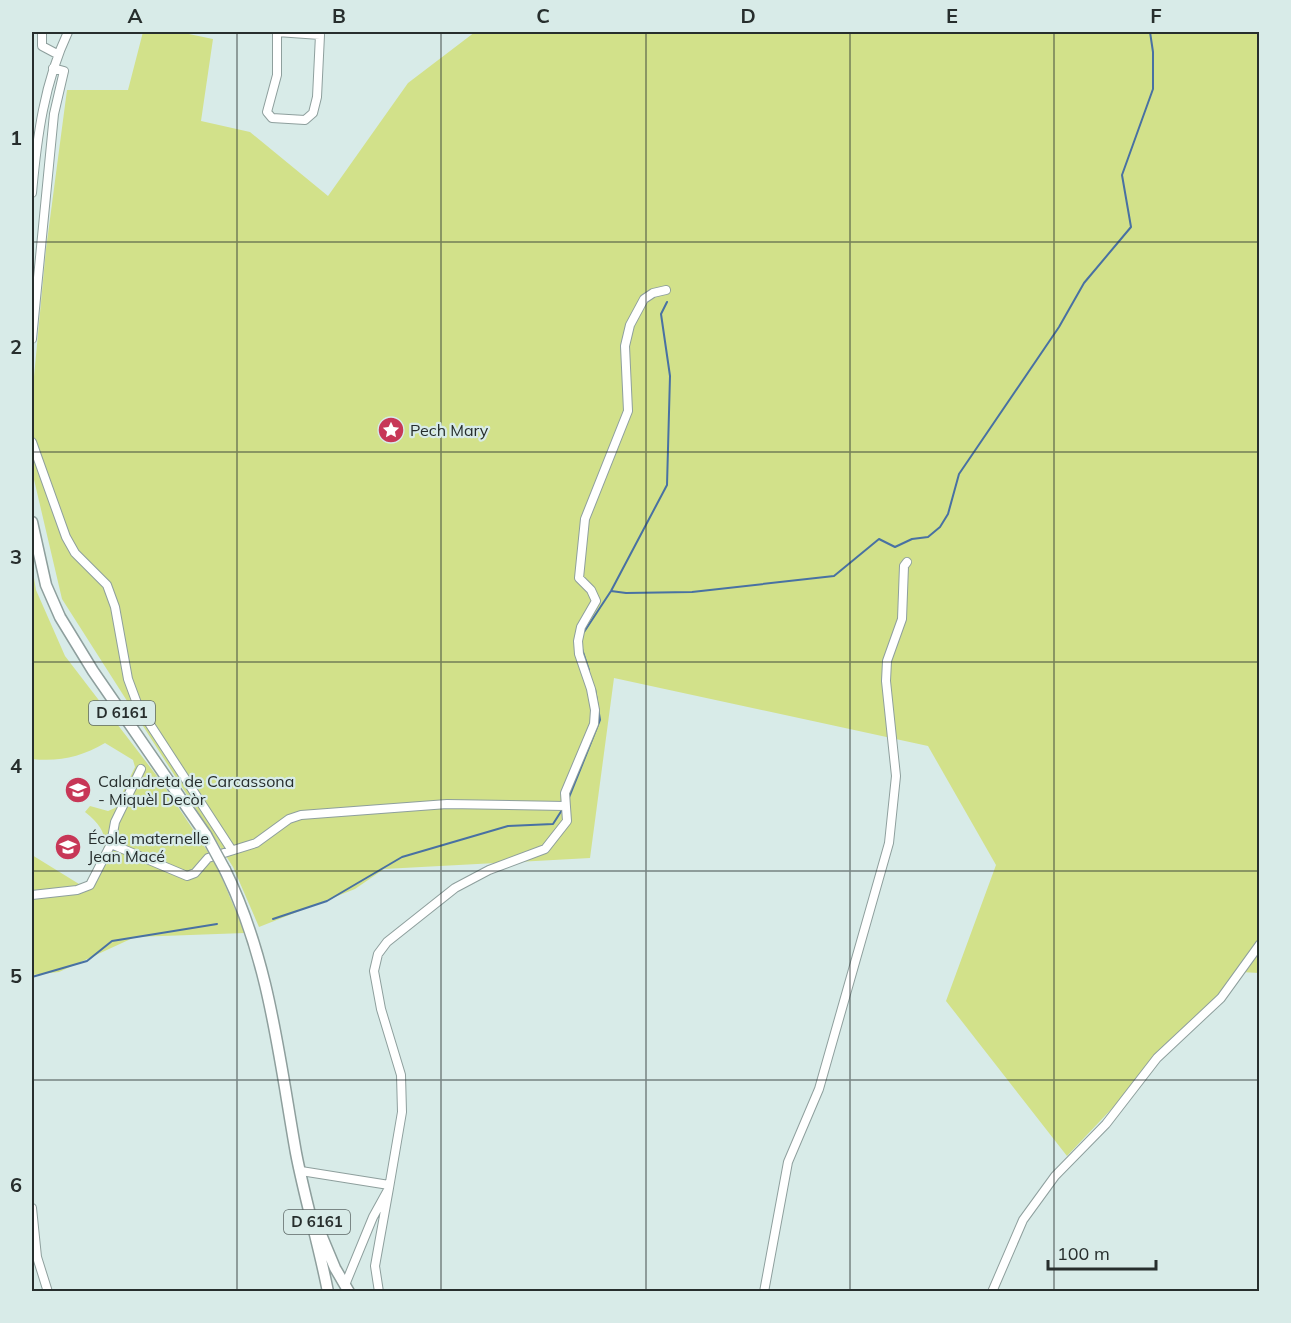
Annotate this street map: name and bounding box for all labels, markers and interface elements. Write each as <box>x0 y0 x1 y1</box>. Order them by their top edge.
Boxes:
text: A <box>128 3 143 28</box>
text: B <box>332 3 346 28</box>
text: C <box>536 3 550 28</box>
text: D <box>740 3 756 28</box>
text: E <box>946 3 958 28</box>
text: F <box>1150 3 1162 28</box>
text: 1 <box>10 125 22 150</box>
text: 2 <box>10 334 22 359</box>
place icon: Pech Mary <box>376 415 406 445</box>
place label: Pech Mary <box>410 420 489 440</box>
text: 3 <box>10 544 22 569</box>
road number: D 6161 <box>89 701 155 725</box>
text: 4 <box>10 753 22 778</box>
place label: Calandreta de Carcassona - Miquèl Decòr <box>98 771 294 809</box>
school or university icon: Calandreta de Carcassona - Miquèl Decòr <box>63 775 93 805</box>
place label: École maternelle Jean Macé <box>88 828 209 866</box>
school or university icon: École maternelle Jean Macé <box>53 832 83 862</box>
text: 5 <box>10 963 22 988</box>
text: 6 <box>10 1172 22 1197</box>
road number: D 6161 <box>284 1210 350 1234</box>
scale bar <box>1048 1233 1156 1271</box>
text: 100 m <box>1057 1242 1110 1265</box>

